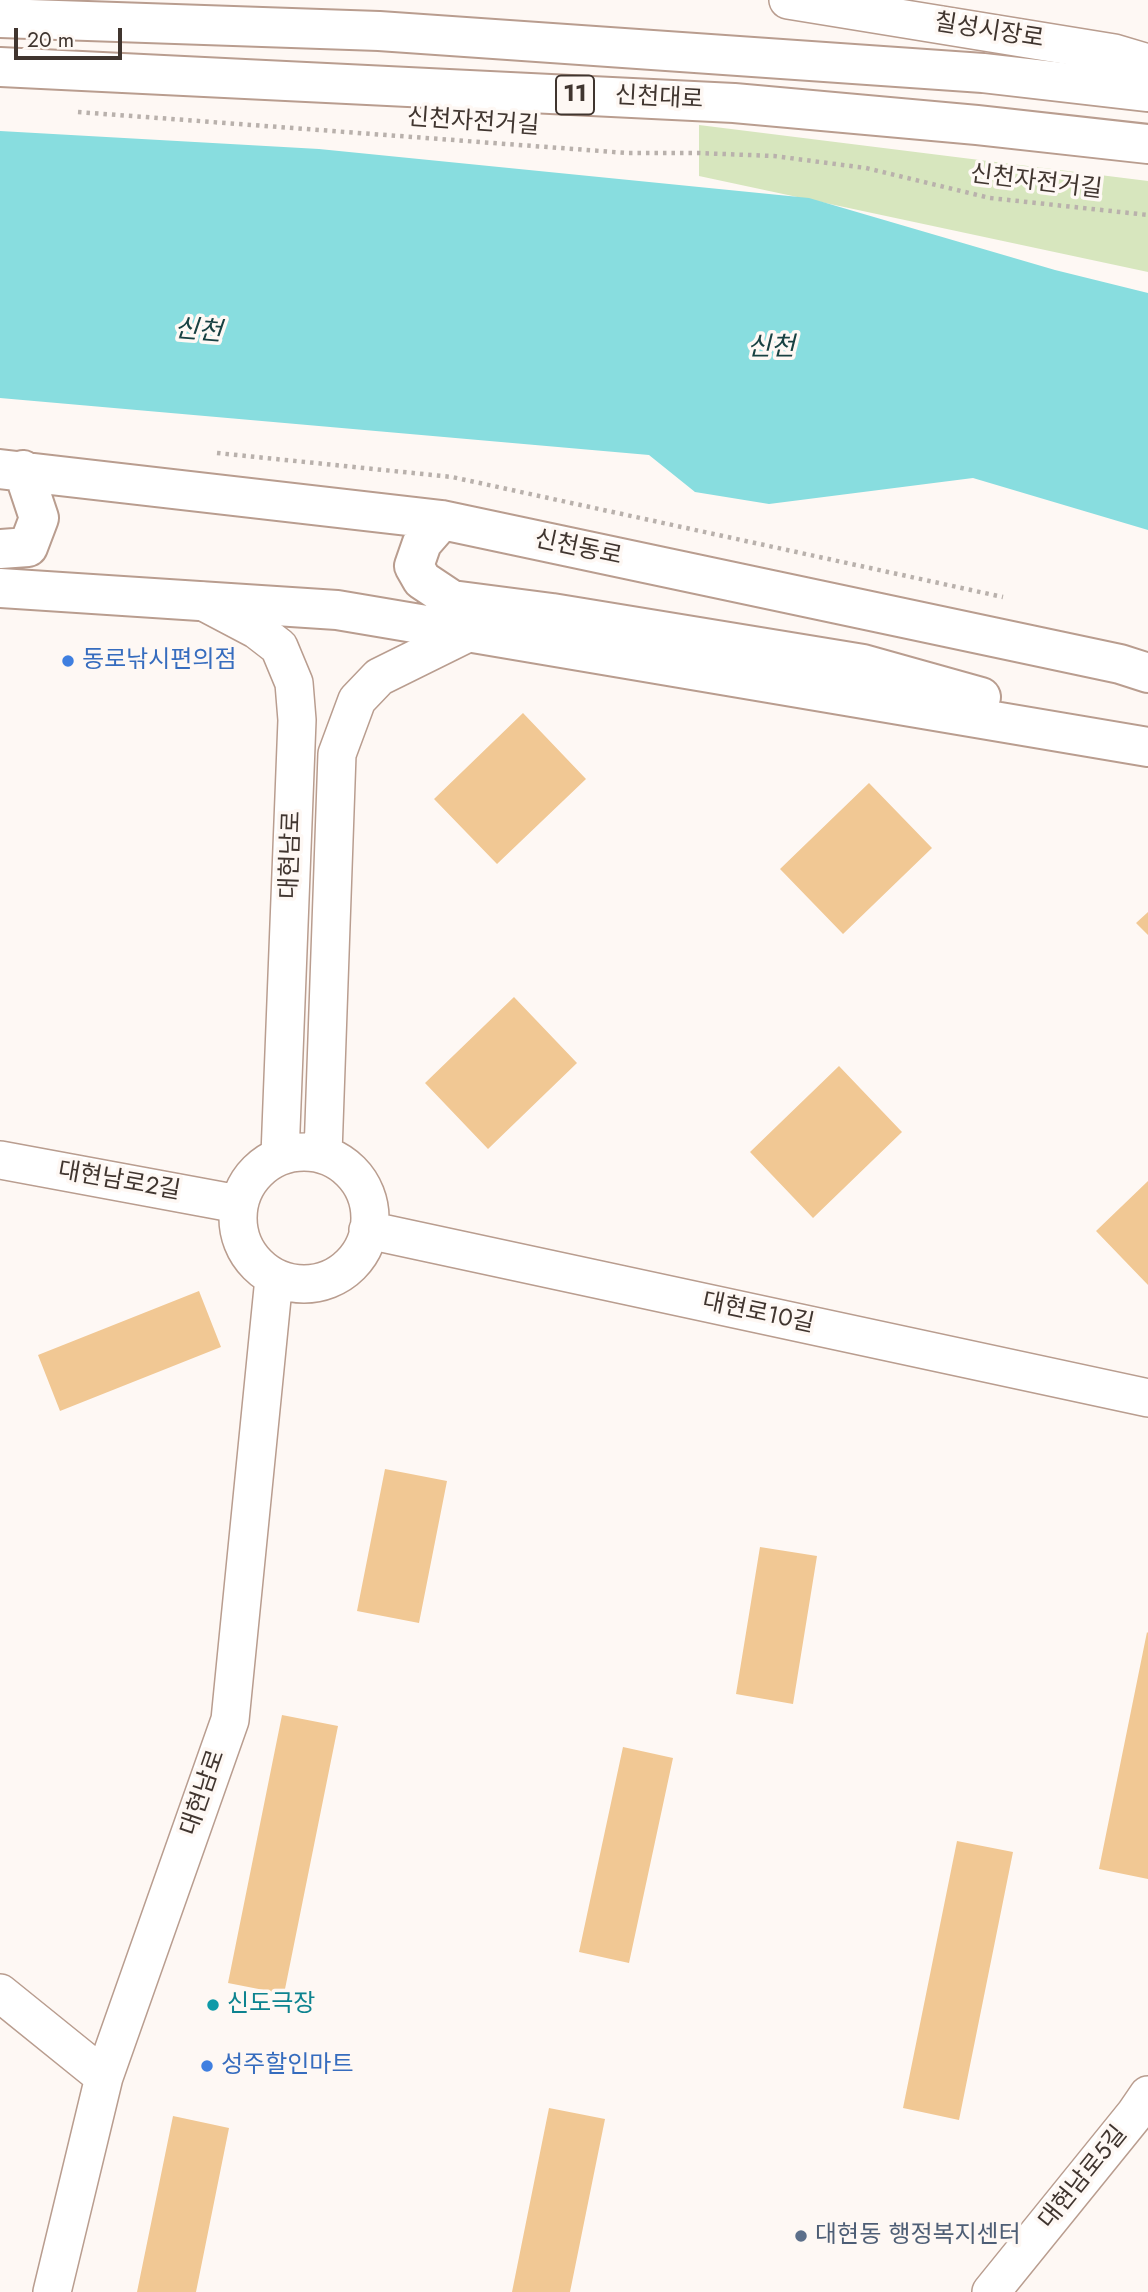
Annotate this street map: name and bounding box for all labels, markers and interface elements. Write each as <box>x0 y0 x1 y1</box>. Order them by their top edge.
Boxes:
street label: 칠성시장로 <box>932 9 1046 55</box>
scale bar <box>18 14 126 58</box>
text: 20 m <box>27 25 74 55</box>
road number: 11 <box>556 76 594 114</box>
street label: 신천대로 <box>614 82 704 116</box>
street label: 신천자전거길 <box>406 104 540 142</box>
street label: 신천자전거길 <box>968 161 1104 205</box>
water label: 신천 <box>173 314 223 350</box>
water label: 신천 <box>747 333 795 365</box>
street label: 신천동로 <box>532 526 624 572</box>
place label: 동로낚시편의점 <box>82 647 237 675</box>
marker: 동로낚시편의점 <box>60 653 76 669</box>
street label: 대현남로 <box>276 810 308 900</box>
street label: 대현남로2길 <box>55 1157 183 1207</box>
street label: 대현로10길 <box>699 1288 817 1340</box>
street label: 대현남로 <box>176 1747 232 1839</box>
place label: 신도극장 <box>227 1991 315 2019</box>
marker: 신도극장 <box>205 1997 221 2013</box>
place label: 성주할인마트 <box>221 2052 353 2080</box>
marker: 성주할인마트 <box>199 2058 215 2074</box>
street label: 대현남로5길 <box>1034 2121 1134 2235</box>
place label: 대현동 행정복지센터 <box>815 2222 1021 2250</box>
marker: 대현동 행정복지센터 <box>793 2228 809 2244</box>

